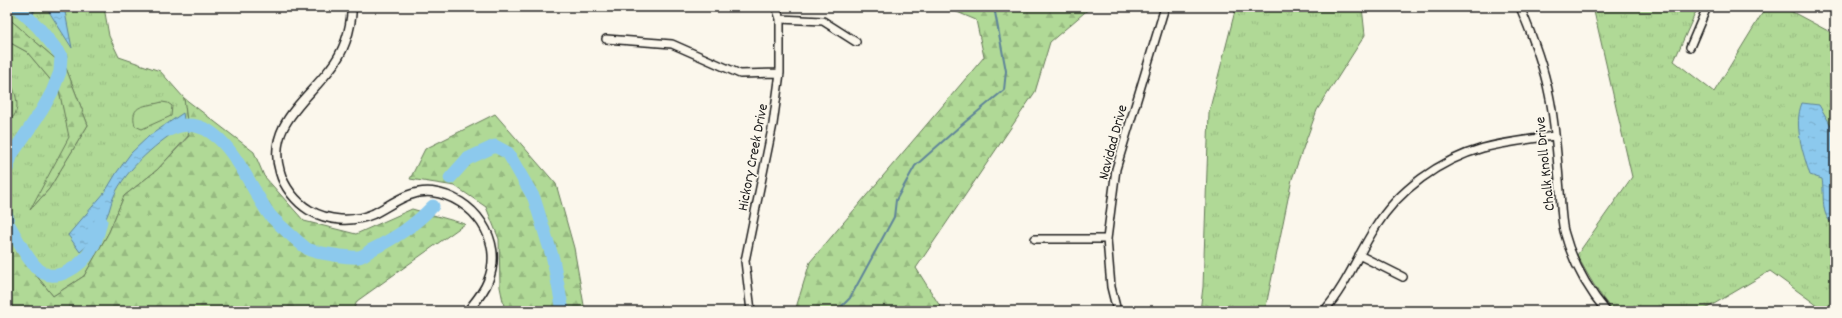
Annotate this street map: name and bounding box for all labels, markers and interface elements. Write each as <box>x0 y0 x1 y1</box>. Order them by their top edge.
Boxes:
street label: Hickory Creek Drive <box>733 101 775 213</box>
street label: Navidad Drive <box>1093 102 1135 182</box>
street label: Chalk Knoll Drive <box>1530 115 1562 212</box>

